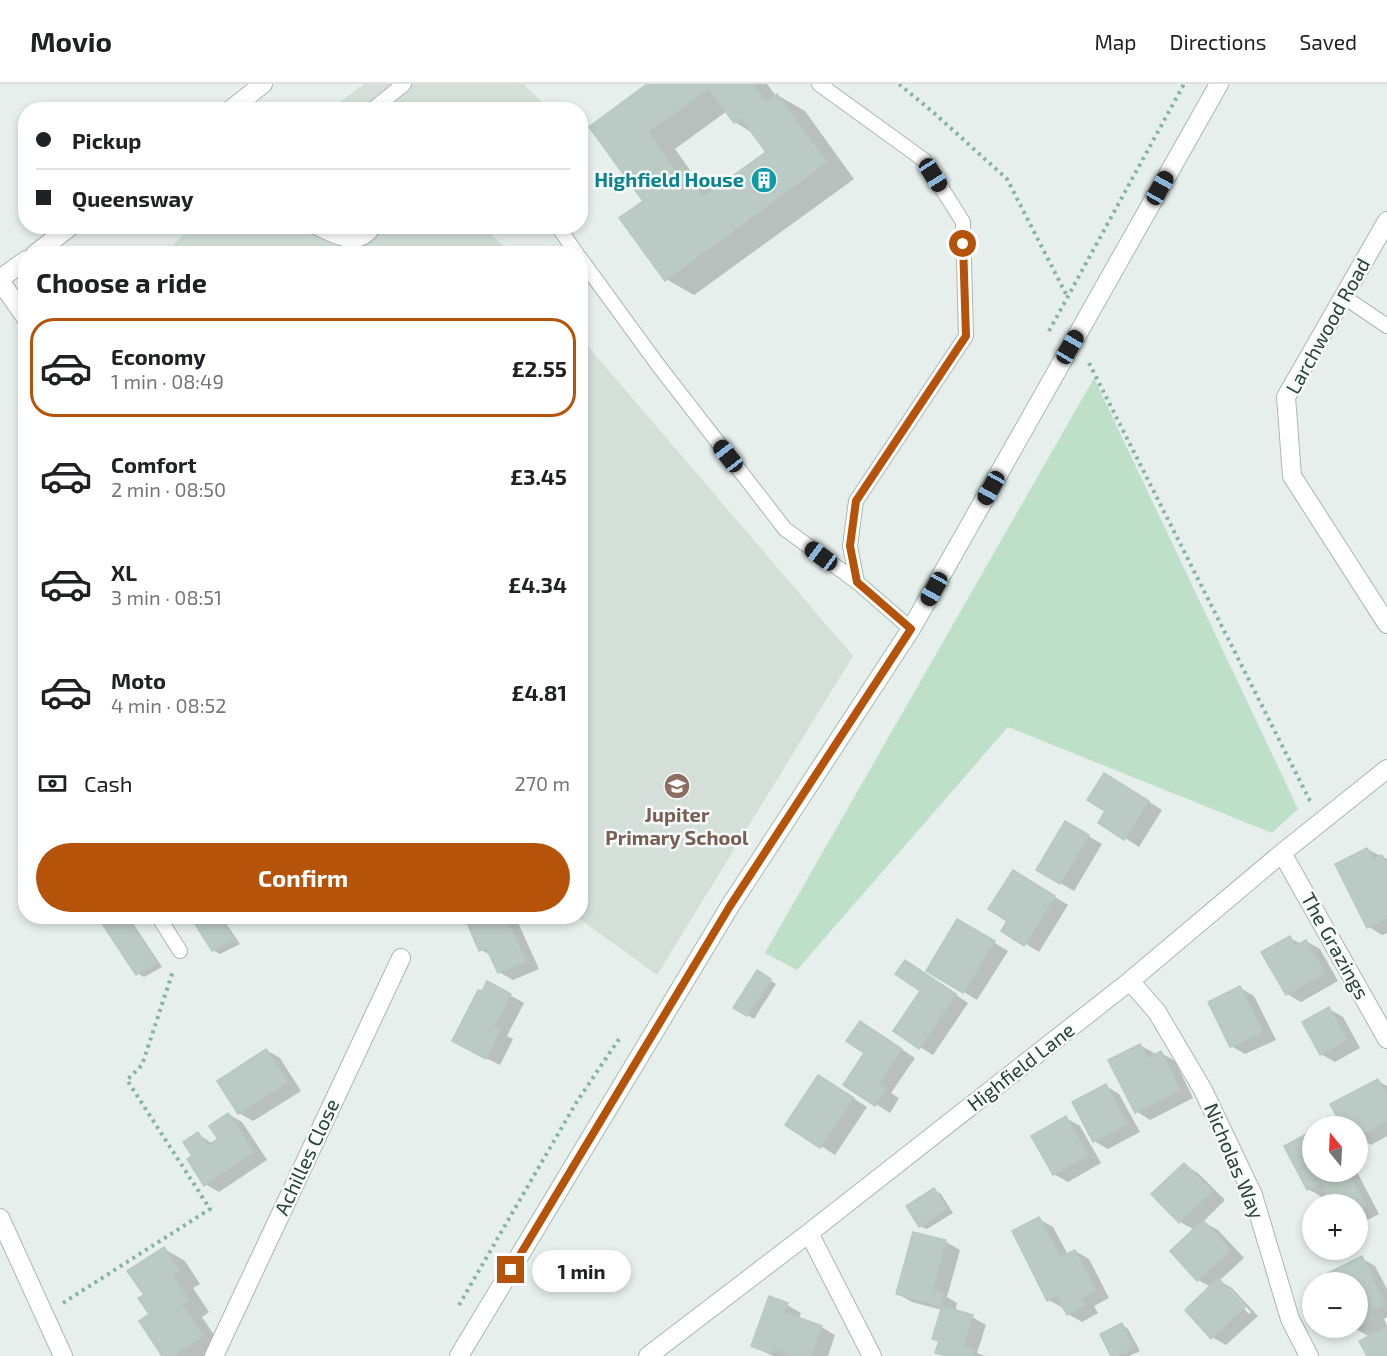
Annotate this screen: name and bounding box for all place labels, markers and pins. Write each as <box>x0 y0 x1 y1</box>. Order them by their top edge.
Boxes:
building icon: Highfield House <box>749 165 779 195</box>
place label: Highfield House <box>594 167 744 191</box>
school or university icon: Jupiter Primary School <box>662 771 692 801</box>
place label: Jupiter Primary School <box>605 802 749 850</box>

